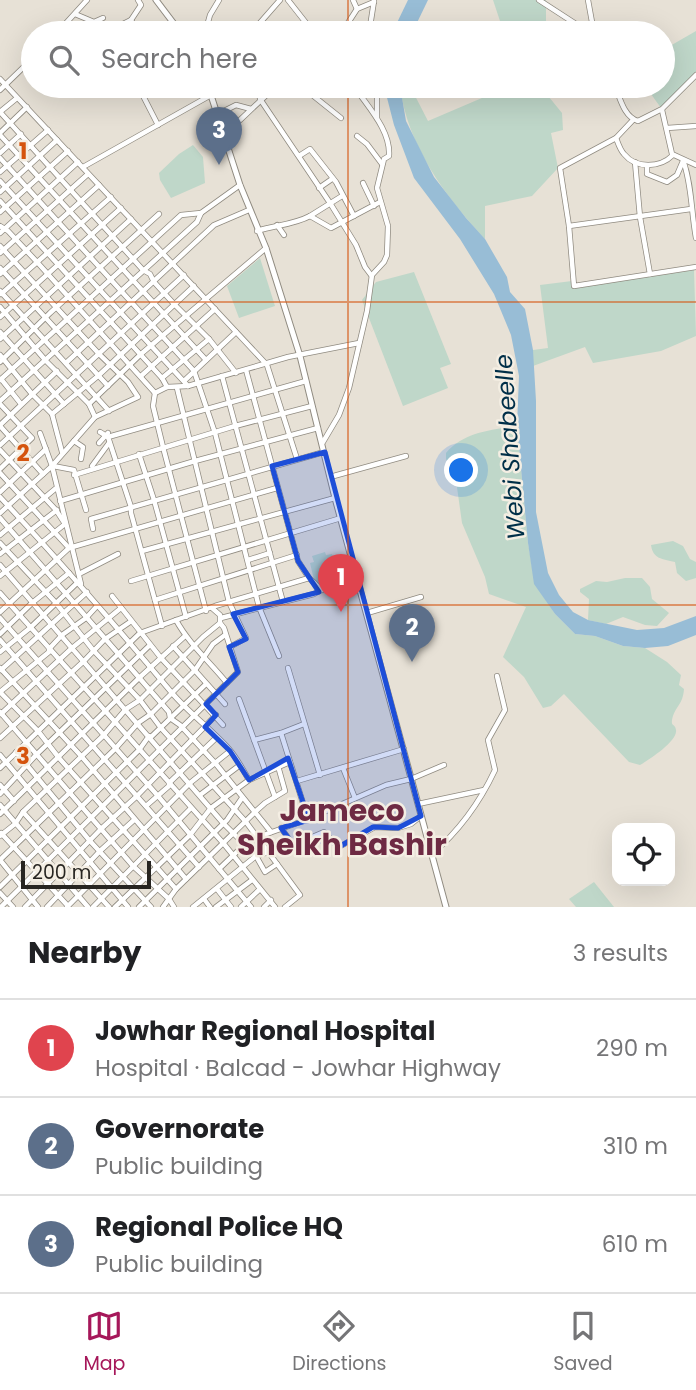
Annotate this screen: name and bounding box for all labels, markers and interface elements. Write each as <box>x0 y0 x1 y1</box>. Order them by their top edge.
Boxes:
search box <box>21 21 675 98</box>
icon: search <box>45 41 83 79</box>
text: Search here <box>101 41 258 77</box>
pin: 3 <box>196 107 242 165</box>
text: 1 <box>19 135 27 167</box>
water label: Webi Shabeelle <box>487 353 532 541</box>
text: 2 <box>16 437 30 469</box>
your location <box>444 453 478 487</box>
pin: 1 <box>318 554 364 612</box>
pin: 2 <box>389 604 435 662</box>
text: 3 <box>16 740 30 772</box>
district label: Jameco Sheikh Bashir <box>237 789 447 866</box>
map controls <box>612 823 675 886</box>
button: locate <box>612 823 675 886</box>
scale bar <box>21 858 150 890</box>
text: 200 m <box>32 859 91 886</box>
text: Nearby <box>28 931 142 974</box>
text: 3 results <box>573 937 668 969</box>
text: Jowhar Regional Hospital <box>95 1013 435 1049</box>
text: 1 <box>47 1032 55 1064</box>
text: 290 m <box>596 1032 668 1064</box>
text: Hospital · Balcad - Jowhar Highway <box>95 1052 501 1084</box>
text: Governorate <box>95 1111 264 1147</box>
text: 2 <box>44 1130 58 1162</box>
text: 310 m <box>603 1130 668 1162</box>
text: Public building <box>95 1150 263 1182</box>
text: Regional Police HQ <box>95 1209 343 1245</box>
text: 3 <box>44 1228 58 1260</box>
text: 610 m <box>602 1228 668 1260</box>
text: Public building <box>95 1248 263 1280</box>
tab: Map <box>83 1307 125 1378</box>
tab: Directions <box>292 1307 387 1378</box>
tab: Saved <box>553 1307 613 1378</box>

